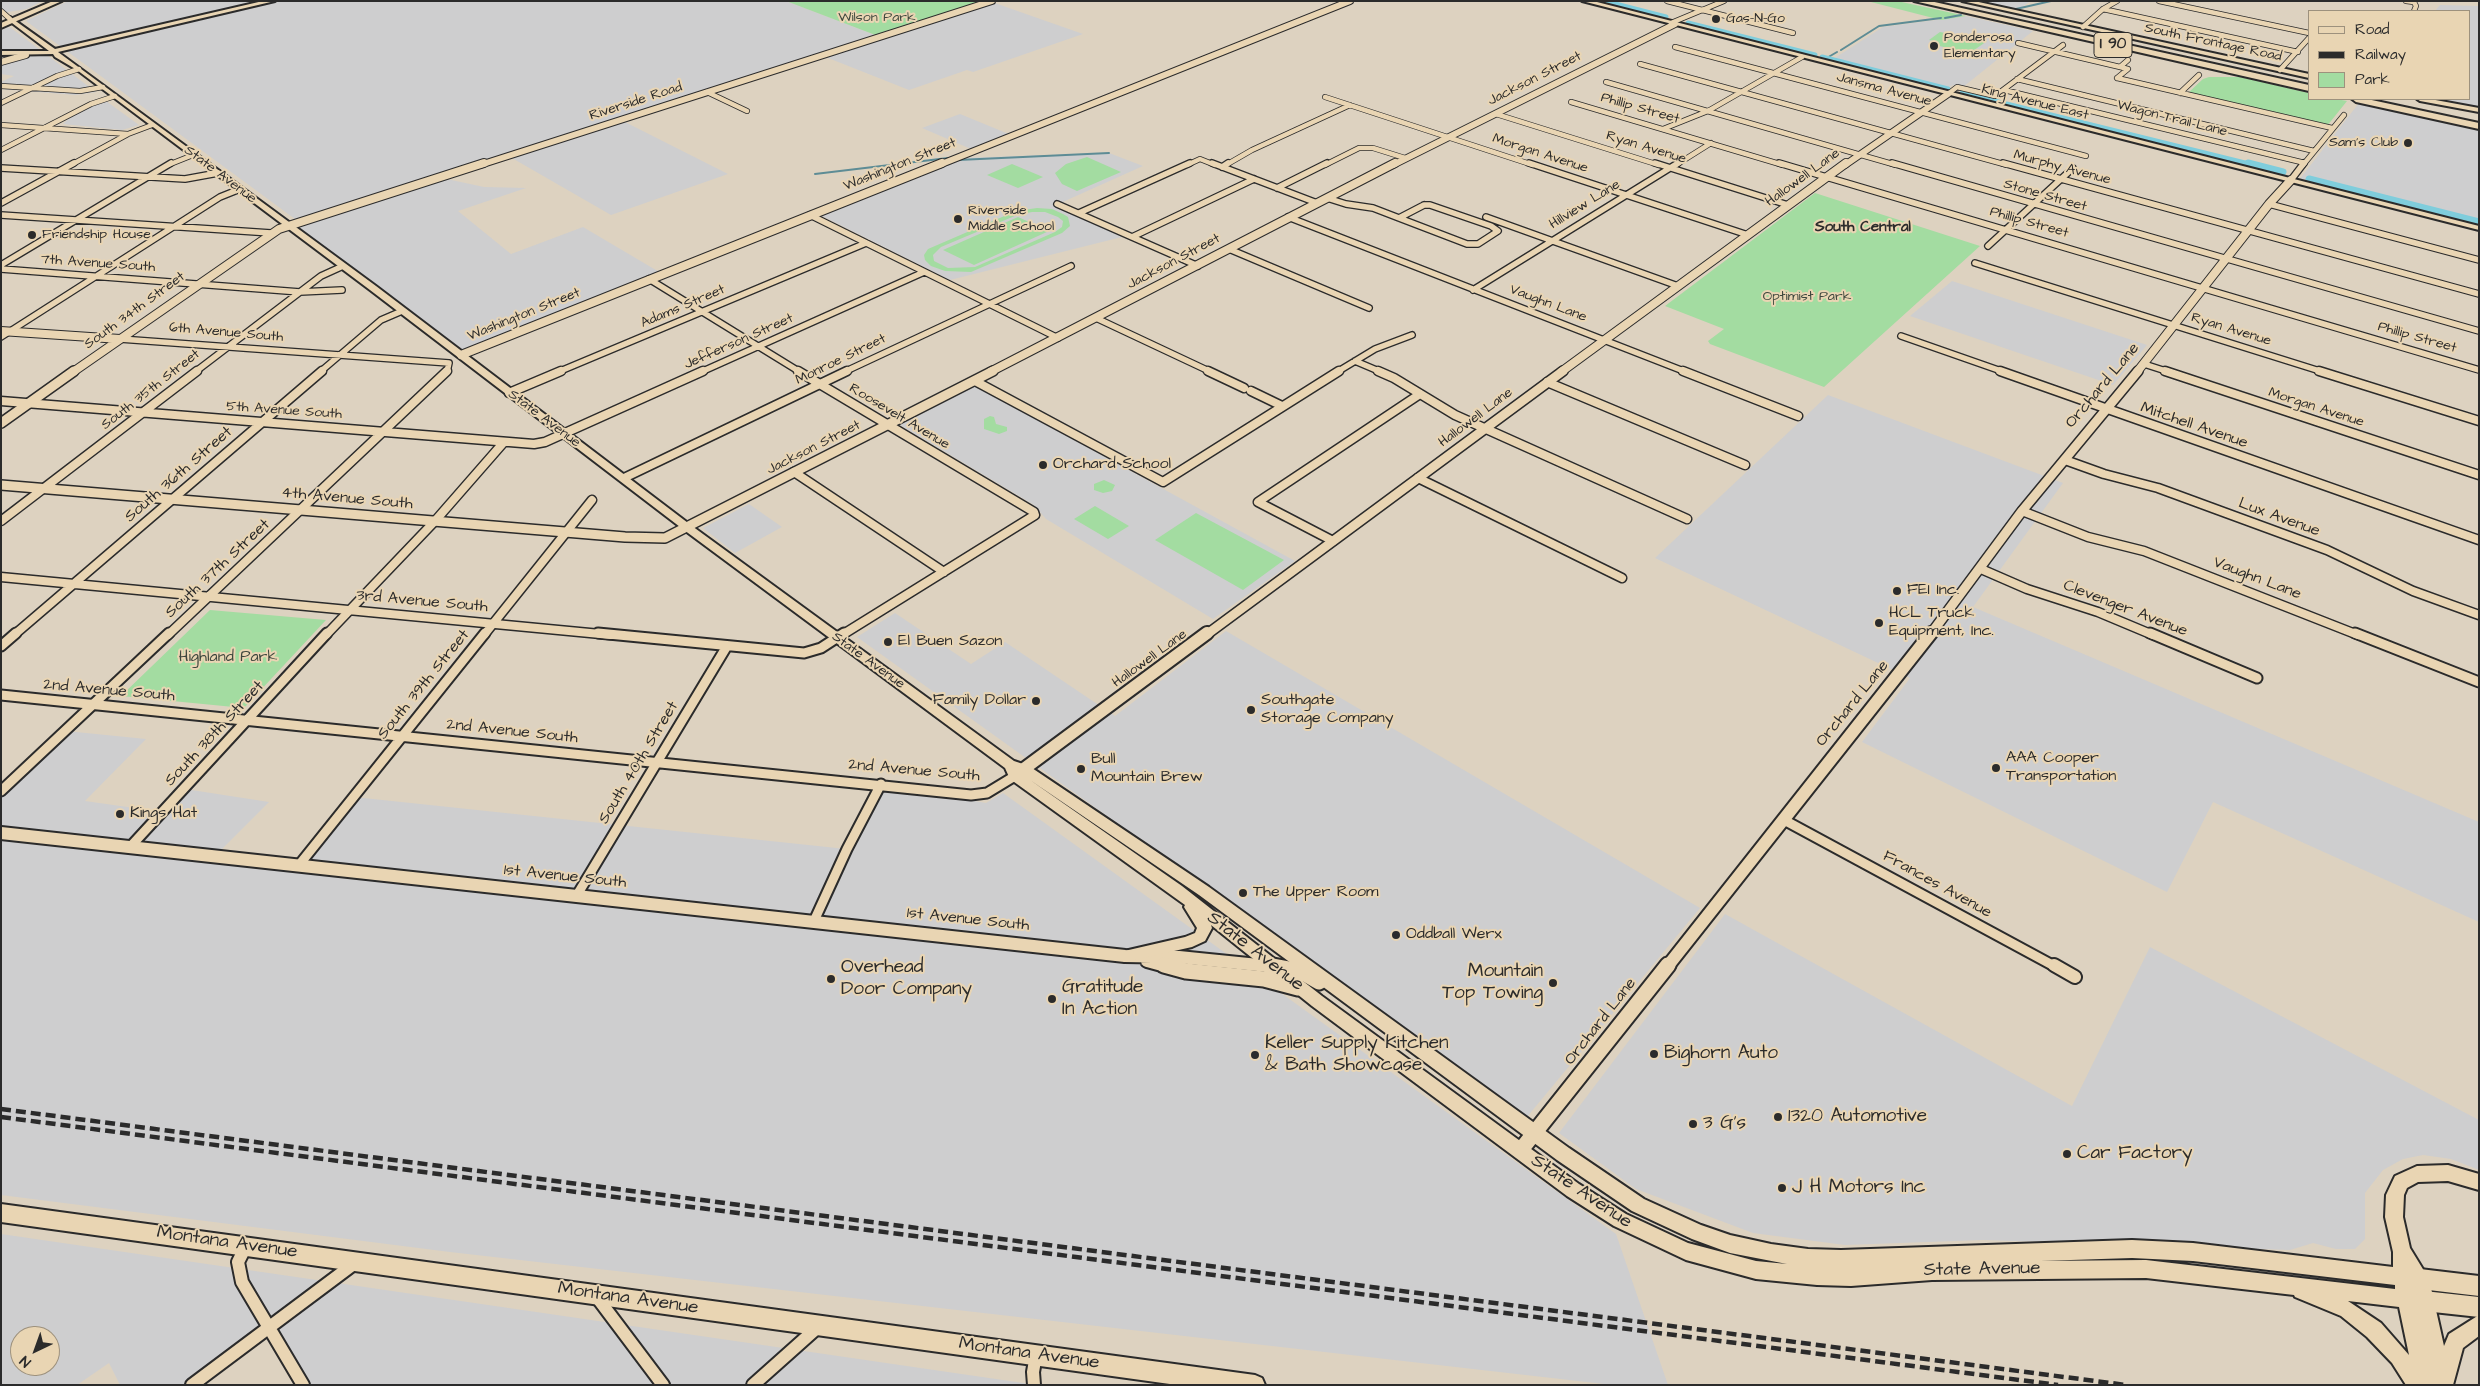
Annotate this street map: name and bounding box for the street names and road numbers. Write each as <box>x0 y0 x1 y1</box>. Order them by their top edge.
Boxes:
street label: South Frontage Road <box>2143 20 2283 66</box>
road number: I 90 <box>2094 32 2132 58</box>
street label: Jackson Street <box>1485 48 1585 110</box>
street label: Jansma Avenue <box>1835 69 1933 111</box>
street label: Riverside Road <box>588 79 684 125</box>
street label: King Avenue East <box>1980 82 2090 124</box>
street label: Phillip Street <box>1599 90 1681 128</box>
street label: Wagon Trail Lane <box>2115 97 2229 141</box>
street label: Ryan Avenue <box>1604 128 1688 168</box>
street label: Morgan Avenue <box>1490 131 1590 177</box>
street label: Washington Street <box>841 135 959 195</box>
street label: State Avenue <box>181 142 259 208</box>
street label: Hallowell Lane <box>1762 145 1844 211</box>
street label: Murphy Avenue <box>2012 147 2112 189</box>
street label: Stone Street <box>2001 176 2089 216</box>
street label: Hillview Lane <box>1547 177 1623 233</box>
street label: Phillip Street <box>1988 204 2070 242</box>
street label: Jackson Street <box>1125 230 1223 294</box>
street label: 7th Avenue South <box>40 252 156 276</box>
street label: South 34th Street <box>81 269 189 353</box>
street label: Adams Street <box>638 282 728 332</box>
street label: Vaughn Lane <box>1507 282 1589 326</box>
street label: Washington Street <box>465 285 583 345</box>
street label: Jefferson Street <box>682 310 796 374</box>
street label: Ryan Avenue <box>2189 310 2273 350</box>
street label: Phillip Street <box>2376 319 2458 357</box>
street label: 6th Avenue South <box>168 320 284 346</box>
street label: Monroe Street <box>793 331 889 389</box>
street label: Orchard Lane <box>2062 340 2144 432</box>
street label: South 35th Street <box>98 346 204 434</box>
street label: Roosevelt Avenue <box>846 380 952 454</box>
street label: Hallowell Lane <box>1436 385 1516 451</box>
street label: Morgan Avenue <box>2266 385 2366 431</box>
street label: State Avenue <box>505 386 583 452</box>
street label: 5th Avenue South <box>226 399 342 423</box>
street label: Mitchell Avenue <box>2138 399 2250 453</box>
street label: Jackson Street <box>764 417 864 479</box>
street label: South 36th Street <box>121 423 237 527</box>
street label: 4th Avenue South <box>280 484 414 514</box>
street label: Lux Avenue <box>2236 494 2322 542</box>
street label: South 37th Street <box>162 515 274 623</box>
street label: Vaughn Lane <box>2210 553 2304 605</box>
street label: Clevenger Avenue <box>2060 576 2190 642</box>
street label: 3rd Avenue South <box>356 587 488 617</box>
street label: South 39th Street <box>374 626 474 744</box>
street label: Hallowell Lane <box>1109 626 1191 692</box>
street label: State Avenue <box>828 629 908 693</box>
street label: Orchard Lane <box>1812 657 1894 751</box>
street label: 2nd Avenue South <box>42 676 176 706</box>
street label: South 38th Street <box>161 677 269 791</box>
street label: South 40th Street <box>595 698 683 828</box>
street label: 2nd Avenue South <box>445 716 579 748</box>
street label: 2nd Avenue South <box>847 756 981 786</box>
street label: Frances Avenue <box>1879 847 1995 923</box>
street label: 1st Avenue South <box>503 861 627 893</box>
street label: 1st Avenue South <box>906 904 1030 936</box>
street label: State Avenue <box>1202 907 1308 997</box>
street label: Orchard Lane <box>1561 975 1641 1069</box>
street label: State Avenue <box>1526 1150 1636 1234</box>
street label: Montana Avenue <box>155 1222 299 1264</box>
street label: State Avenue <box>1923 1258 2041 1282</box>
street label: Montana Avenue <box>556 1278 700 1320</box>
street label: Montana Avenue <box>957 1333 1101 1375</box>

